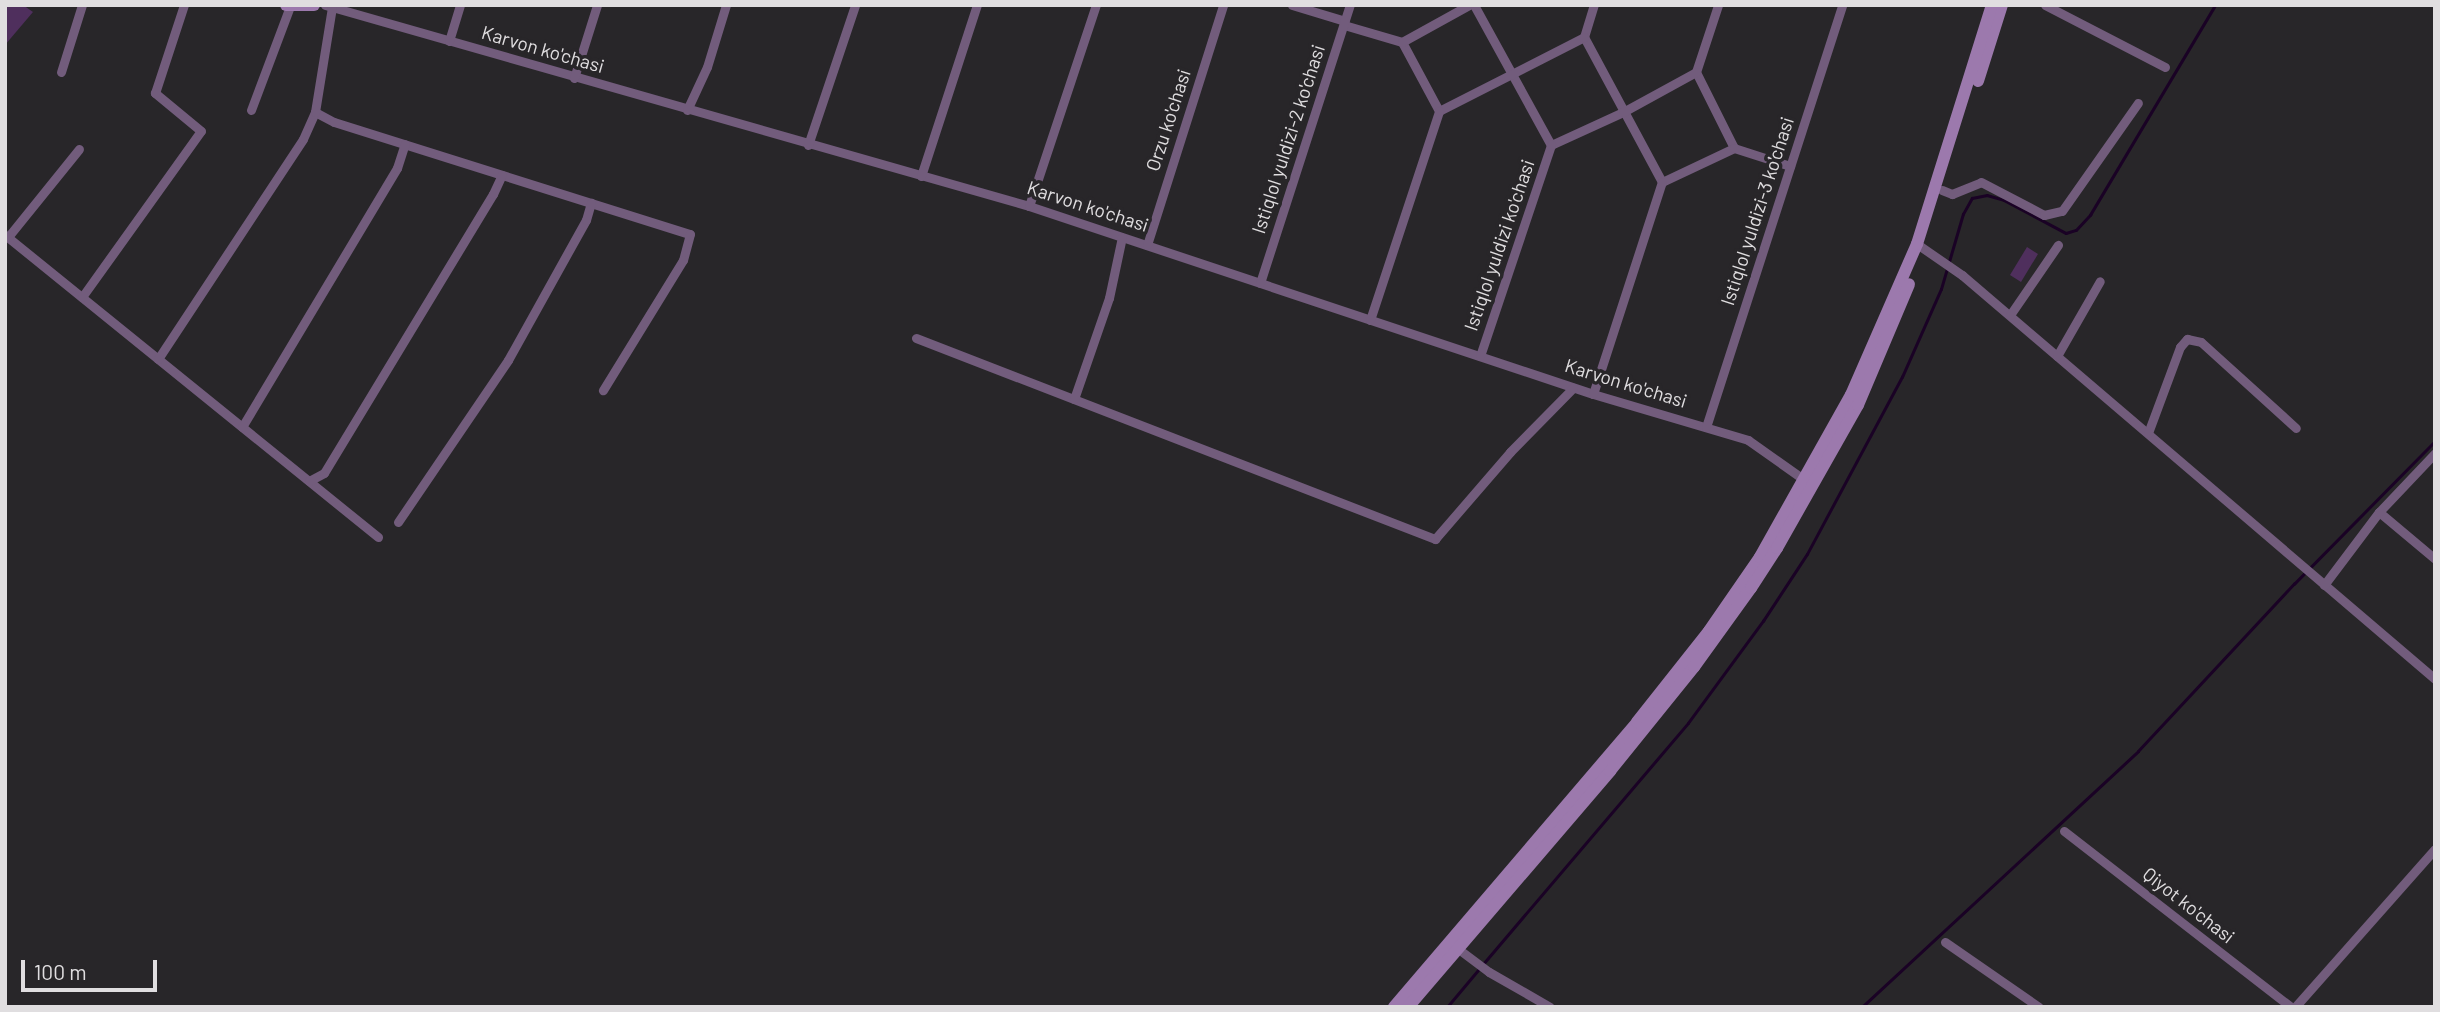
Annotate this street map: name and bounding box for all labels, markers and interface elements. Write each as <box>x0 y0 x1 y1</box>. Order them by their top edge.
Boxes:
street label: Karvon ko'chasi <box>479 21 607 77</box>
street label: Istiqlol yuldizi-2 ko'chasi <box>1247 42 1329 236</box>
street label: Orzu ko'chasi <box>1141 66 1195 174</box>
street label: Istiqlol yuldizi-3 ko'chasi <box>1716 114 1798 308</box>
street label: Istiqlol yuldizi ko'chasi <box>1459 156 1539 334</box>
street label: Karvon ko'chasi <box>1024 176 1152 236</box>
street label: Karvon ko'chasi <box>1562 354 1690 412</box>
street label: Qiyot ko'chasi <box>2139 862 2239 948</box>
scale bar <box>24 946 161 990</box>
text: 100 m <box>34 959 87 984</box>

